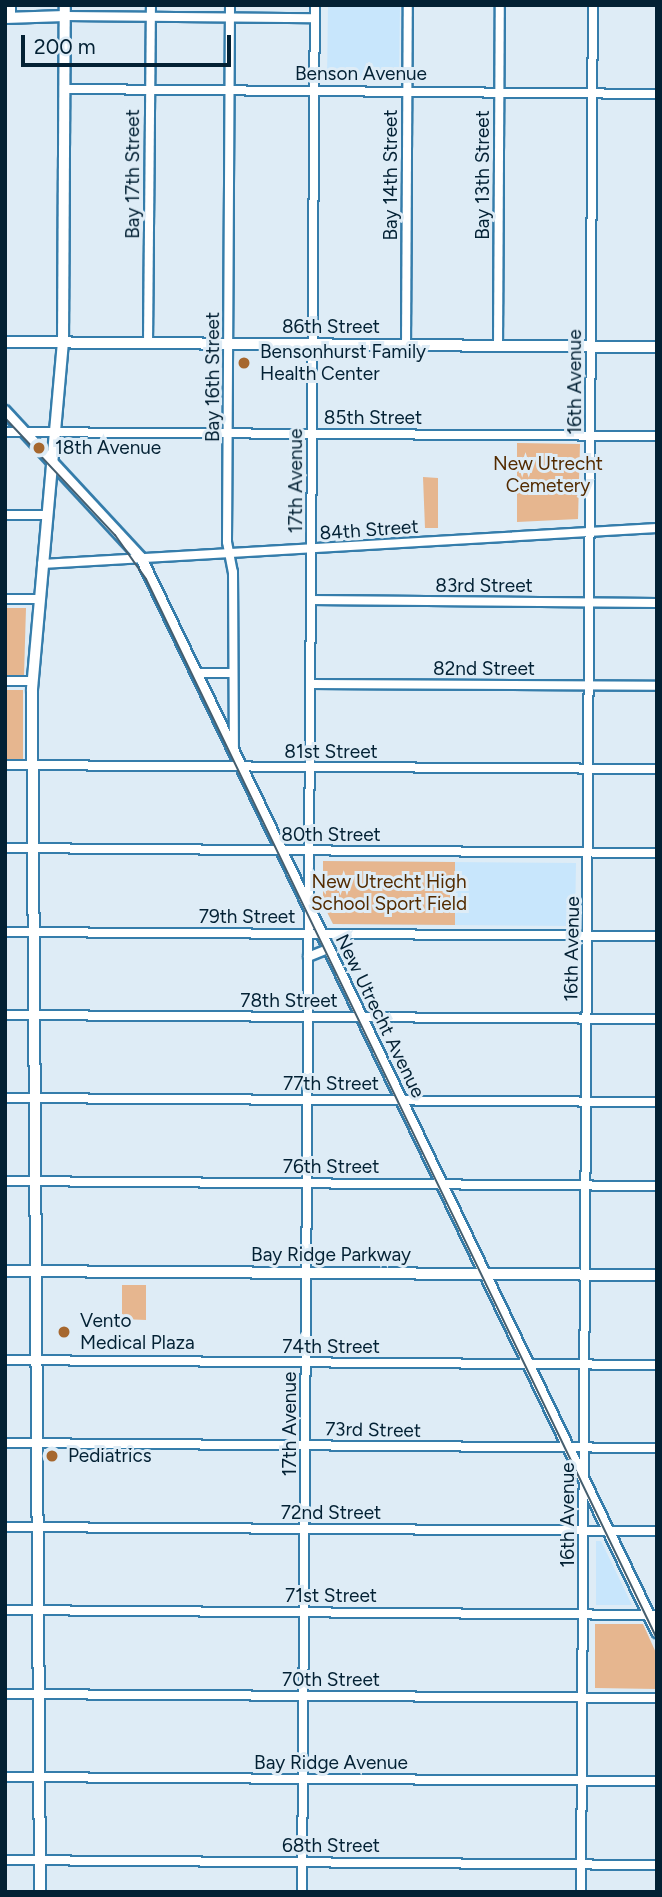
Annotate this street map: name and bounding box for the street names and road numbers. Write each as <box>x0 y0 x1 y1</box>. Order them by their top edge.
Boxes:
street label: Benson Avenue <box>295 63 427 85</box>
street label: Bay 17th Street <box>122 109 144 239</box>
street label: Bay 14th Street <box>380 109 402 241</box>
street label: Bay 13th Street <box>472 110 494 240</box>
street label: Bay 16th Street <box>202 312 224 442</box>
street label: 86th Street <box>282 316 380 338</box>
street label: 16th Avenue <box>564 329 586 435</box>
street label: 85th Street <box>324 407 422 429</box>
street label: 17th Avenue <box>285 429 307 533</box>
street label: 84th Street <box>319 515 419 545</box>
street label: 83rd Street <box>435 575 533 597</box>
street label: 82nd Street <box>433 658 535 680</box>
street label: 81st Street <box>284 741 378 763</box>
street label: 80th Street <box>281 824 381 846</box>
street label: 16th Avenue <box>560 896 584 1002</box>
street label: 79th Street <box>199 906 295 928</box>
street label: New Utrecht Avenue <box>331 931 429 1101</box>
street label: 78th Street <box>240 990 338 1012</box>
street label: 77th Street <box>283 1073 379 1095</box>
street label: 76th Street <box>283 1156 379 1178</box>
street label: Bay Ridge Parkway <box>251 1244 411 1266</box>
street label: 74th Street <box>282 1336 380 1358</box>
street label: 17th Avenue <box>279 1372 301 1476</box>
street label: 73rd Street <box>325 1418 421 1442</box>
street label: 16th Avenue <box>557 1462 579 1568</box>
street label: 72nd Street <box>281 1502 381 1524</box>
street label: 71st Street <box>285 1585 377 1607</box>
street label: 70th Street <box>282 1669 380 1691</box>
street label: Bay Ridge Avenue <box>254 1752 408 1774</box>
street label: 68th Street <box>282 1835 380 1857</box>

